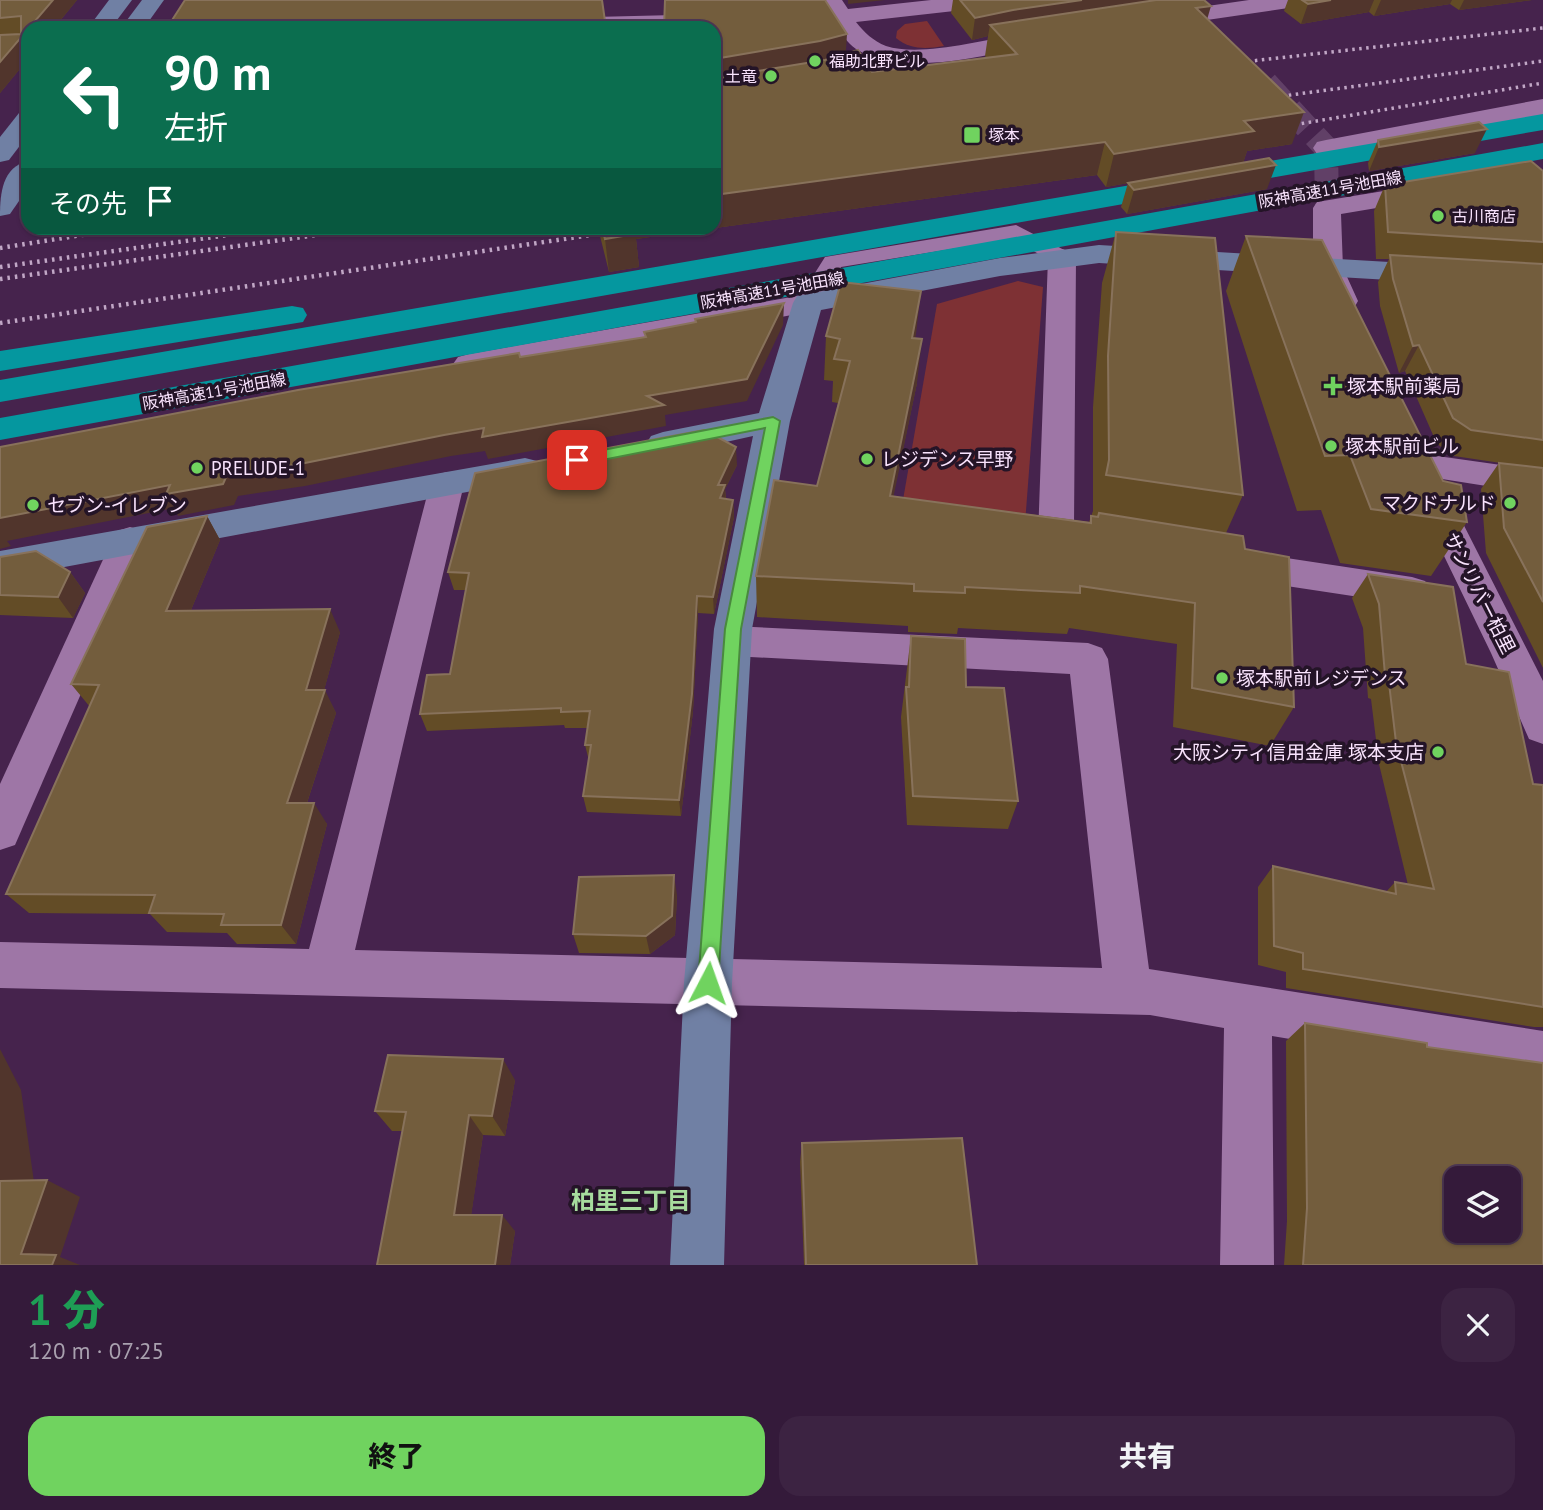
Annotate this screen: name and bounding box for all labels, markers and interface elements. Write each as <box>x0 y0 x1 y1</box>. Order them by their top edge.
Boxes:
text: 90 m <box>164 40 271 104</box>
icon: left <box>49 49 140 140</box>
place label: 福助北野ビル <box>829 51 925 71</box>
marker: 福助北野ビル <box>807 53 823 69</box>
place label: 土竜 <box>725 66 757 86</box>
marker: 土竜 <box>763 68 779 84</box>
text: 左折 <box>164 106 228 148</box>
marker: 塚本 <box>962 125 982 145</box>
place label: 塚本 <box>988 125 1020 145</box>
street label: 阪神高速11号池田線 <box>1257 167 1403 211</box>
icon: arrive <box>141 182 179 220</box>
text: その先 <box>49 187 127 220</box>
place label: 古川商店 <box>1452 206 1516 226</box>
marker: 古川商店 <box>1430 208 1446 224</box>
street label: 阪神高速11号池田線 <box>699 268 845 312</box>
street label: 阪神高速11号池田線 <box>141 369 287 413</box>
place label: 塚本駅前薬局 <box>1347 374 1461 398</box>
marker: 塚本駅前薬局 <box>1325 378 1341 394</box>
pin <box>547 430 607 490</box>
place label: 塚本駅前ビル <box>1345 434 1459 458</box>
marker: 塚本駅前ビル <box>1323 438 1339 454</box>
icon: arrive <box>558 441 596 479</box>
place label: レジデンス早野 <box>881 447 1014 471</box>
marker: レジデンス早野 <box>859 451 875 467</box>
place label: PRELUDE-1 <box>211 456 305 480</box>
marker: PRELUDE-1 <box>189 460 205 476</box>
place label: マクドナルド <box>1382 491 1496 515</box>
place label: セブン-イレブン <box>47 493 187 517</box>
marker: マクドナルド <box>1502 495 1518 511</box>
marker: セブン-イレブン <box>25 497 41 513</box>
street label: サンリバー柏里 <box>1439 528 1521 658</box>
place label: 塚本駅前レジデンス <box>1236 666 1407 690</box>
marker: 塚本駅前レジデンス <box>1214 670 1230 686</box>
place label: 大阪シティ信用金庫 塚本支店 <box>1173 740 1424 764</box>
marker: 大阪シティ信用金庫 塚本支店 <box>1430 744 1446 760</box>
position arrow <box>671 946 745 1020</box>
map controls <box>1444 1166 1521 1243</box>
button: layers <box>1444 1166 1521 1243</box>
district label: 柏里三丁目 <box>571 1185 691 1216</box>
text: 1 分 <box>28 1282 104 1337</box>
button: close <box>1441 1288 1515 1362</box>
text: 120 m · 07:25 <box>28 1336 164 1365</box>
button: 終了 <box>28 1416 765 1496</box>
button: 共有 <box>779 1416 1515 1496</box>

